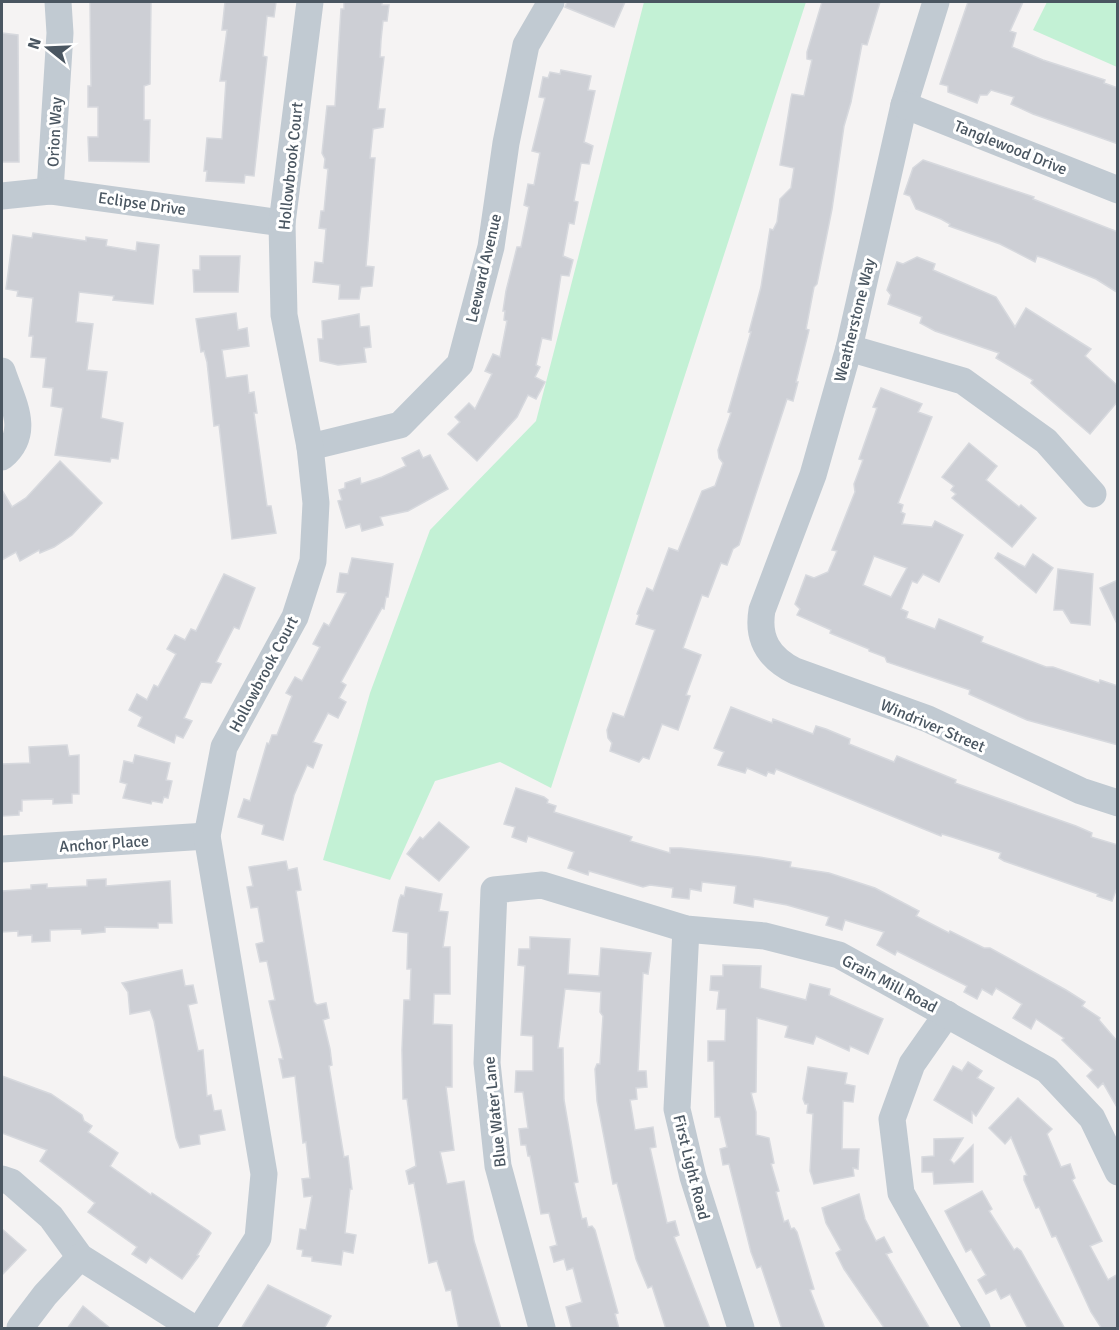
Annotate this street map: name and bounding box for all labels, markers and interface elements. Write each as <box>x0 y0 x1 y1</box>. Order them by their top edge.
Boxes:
north arrow <box>18 18 78 78</box>
text: N <box>23 35 46 52</box>
street label: Orion Way <box>43 96 67 168</box>
street label: Hollowbrook Court <box>274 101 308 231</box>
street label: Tanglewood Drive <box>951 116 1070 180</box>
street label: Eclipse Drive <box>97 188 187 220</box>
street label: Leeward Avenue <box>462 212 506 325</box>
street label: Weatherstone Way <box>830 256 880 384</box>
street label: Hollowbrook Court <box>225 613 303 736</box>
street label: Windriver Street <box>877 695 988 757</box>
street label: Anchor Place <box>59 831 150 857</box>
street label: Grain Mill Road <box>838 950 941 1017</box>
street label: Blue Water Lane <box>479 1055 511 1168</box>
street label: First Light Road <box>668 1113 714 1222</box>

